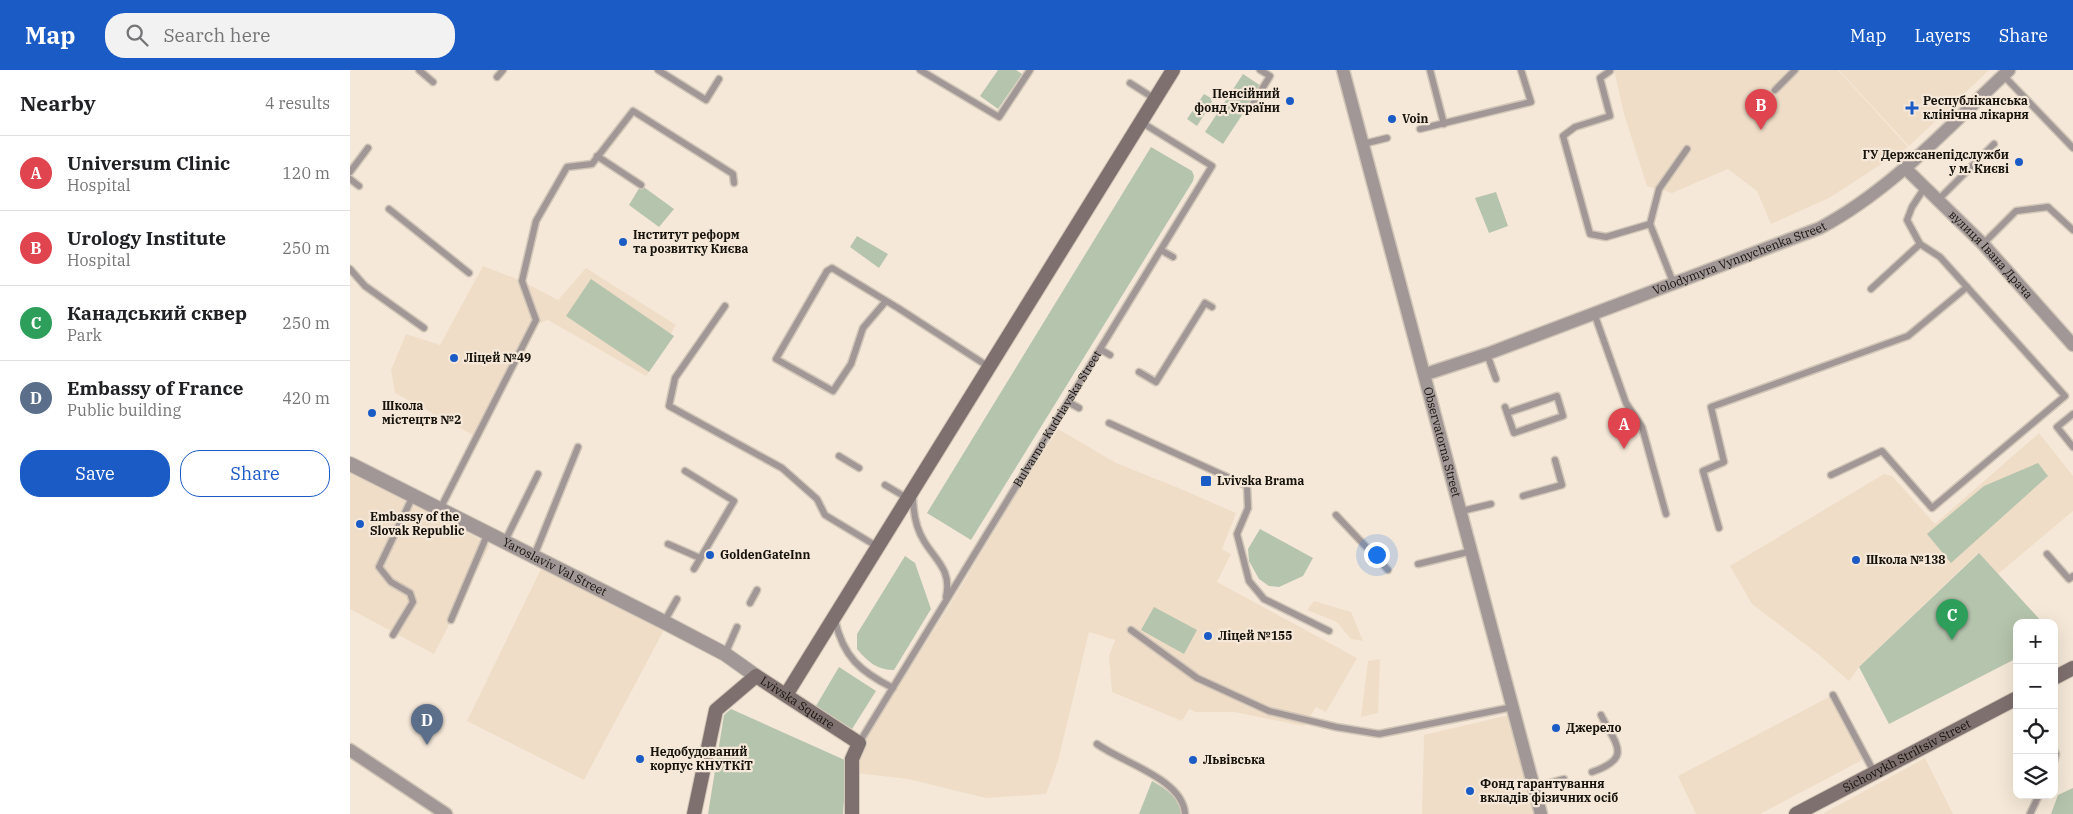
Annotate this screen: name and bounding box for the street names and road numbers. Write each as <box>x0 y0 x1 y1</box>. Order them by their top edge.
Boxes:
street label: вулиця Івана Драча <box>1946 207 2037 302</box>
street label: Volodymyra Vynnychenka Street <box>1650 218 1829 298</box>
street label: Bulvarno-Kudriavska Street <box>1009 348 1104 490</box>
street label: Observatorna Street <box>1421 385 1464 499</box>
street label: Yaroslaviv Val Street <box>500 534 609 599</box>
street label: Lvivska Square <box>758 673 837 732</box>
street label: Sichovykh Striltsiv Street <box>1840 716 1973 795</box>

